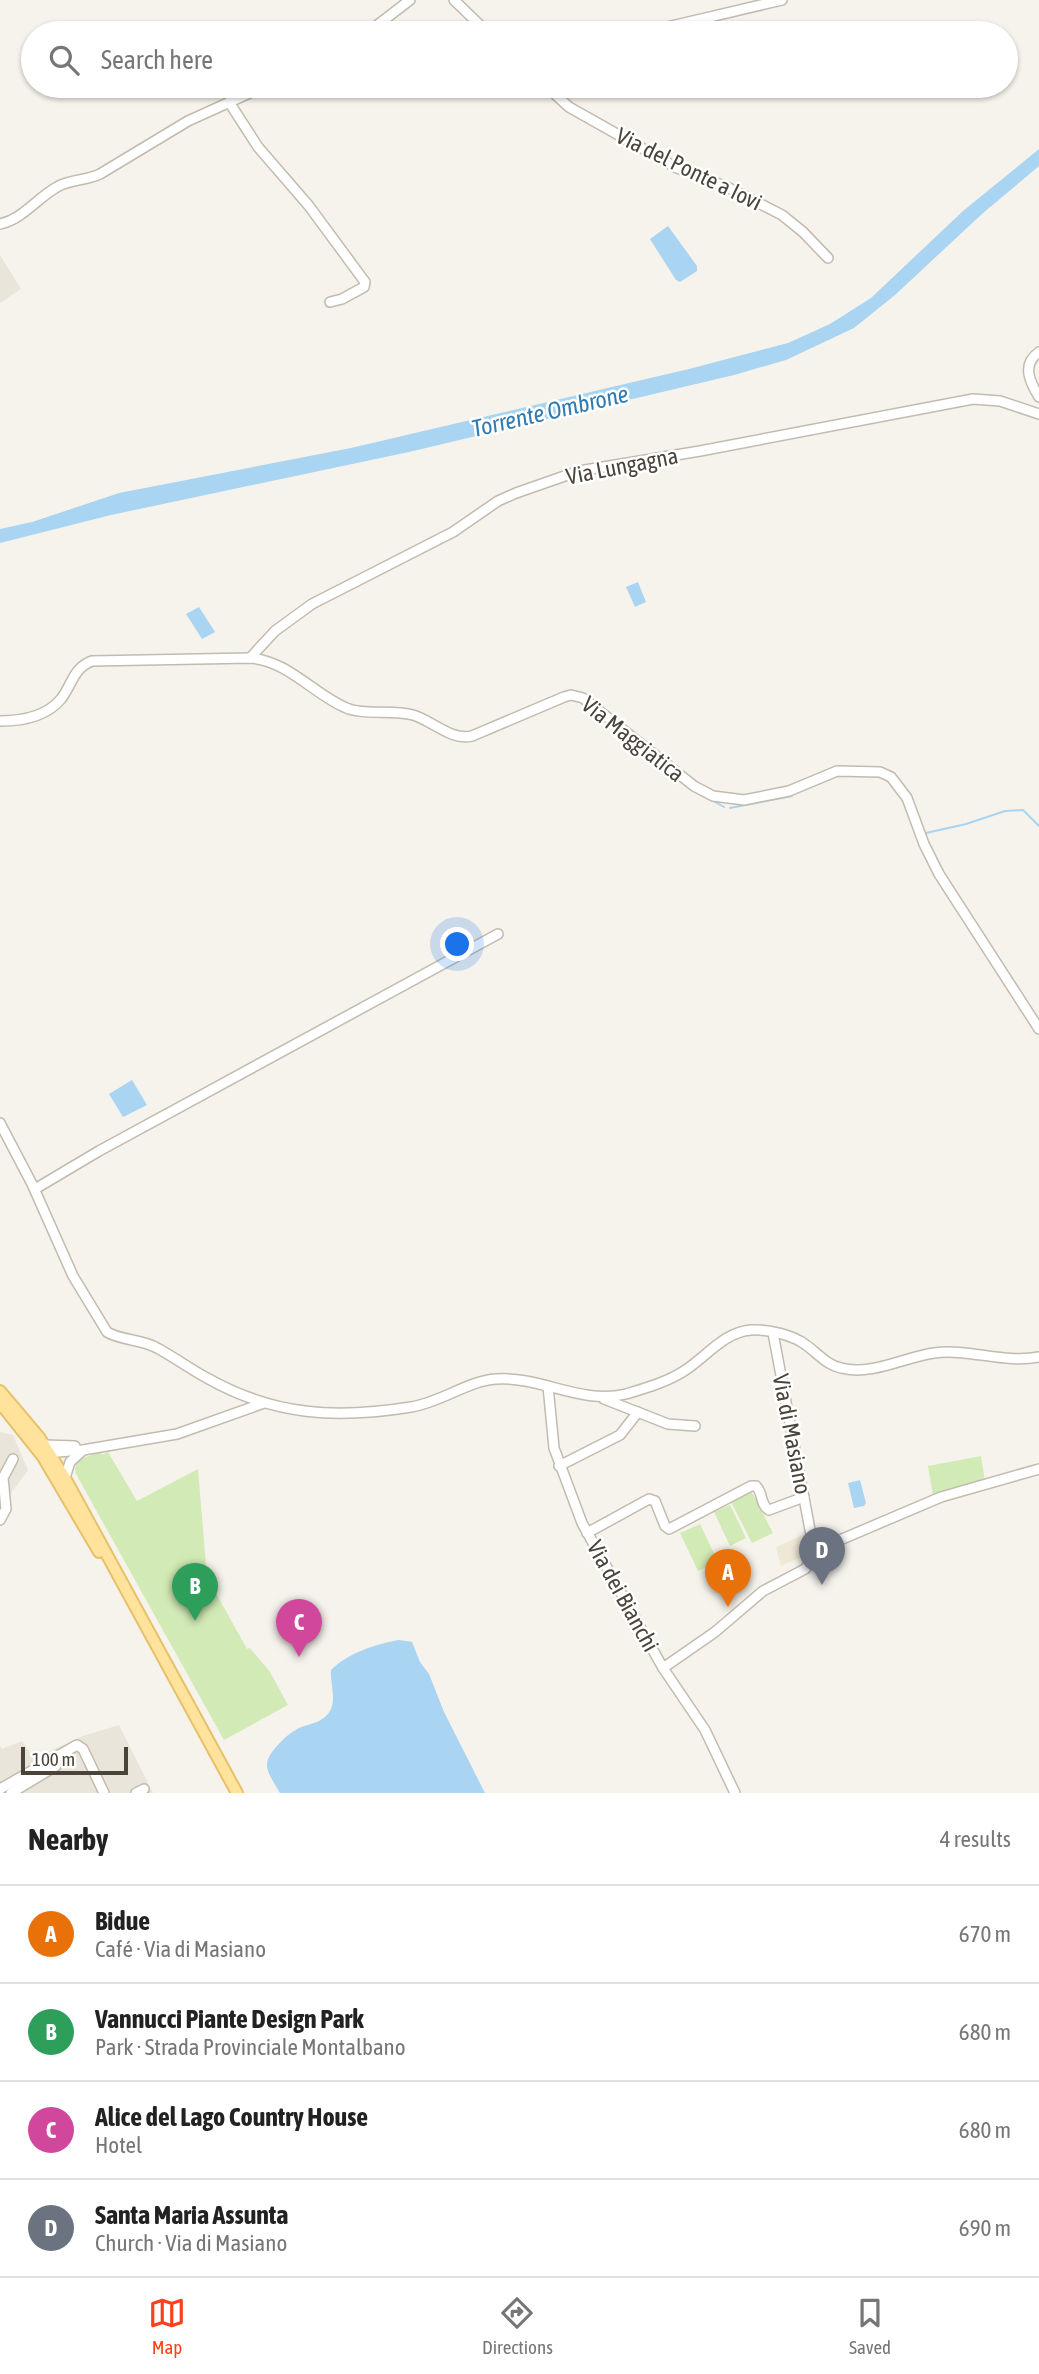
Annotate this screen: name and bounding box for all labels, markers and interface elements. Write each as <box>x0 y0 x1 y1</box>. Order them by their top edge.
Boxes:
search box <box>21 21 1018 98</box>
icon: search <box>45 41 83 79</box>
text: Search here <box>101 45 213 75</box>
street label: Via del Ponte a Iovi <box>612 122 766 216</box>
water label: Torrente Ombrone <box>469 380 631 442</box>
street label: Via Lungagna <box>564 442 680 490</box>
street label: Via Maggiatica <box>577 691 689 787</box>
your location <box>440 927 474 961</box>
street label: Via di Masiano <box>768 1372 816 1496</box>
pin: D <box>799 1527 845 1585</box>
street label: Via dei Bianchi <box>582 1536 664 1656</box>
pin: A <box>705 1549 751 1607</box>
pin: B <box>172 1563 218 1621</box>
pin: C <box>276 1599 322 1657</box>
scale bar <box>21 1744 128 1776</box>
text: 100 m <box>32 1748 75 1770</box>
text: Nearby <box>28 1822 108 1856</box>
text: 4 results <box>940 1826 1011 1852</box>
text: Bidue <box>95 1906 150 1936</box>
text: A <box>45 1921 57 1947</box>
text: 670 m <box>959 1921 1011 1947</box>
text: Café · Via di Masiano <box>95 1936 266 1962</box>
text: Vannucci Piante Design Park <box>95 2004 364 2034</box>
text: B <box>46 2019 56 2045</box>
text: 680 m <box>959 2019 1011 2045</box>
text: Park · Strada Provinciale Montalbano <box>95 2034 406 2060</box>
text: Alice del Lago Country House <box>95 2102 368 2132</box>
text: C <box>46 2117 56 2143</box>
text: 680 m <box>959 2117 1011 2143</box>
text: Hotel <box>95 2132 142 2158</box>
text: Santa Maria Assunta <box>95 2200 288 2230</box>
text: D <box>45 2215 57 2241</box>
text: 690 m <box>959 2215 1011 2241</box>
text: Church · Via di Masiano <box>95 2230 287 2256</box>
tab: Map <box>148 2294 186 2358</box>
tab: Directions <box>482 2294 553 2358</box>
tab: Saved <box>849 2294 891 2358</box>

